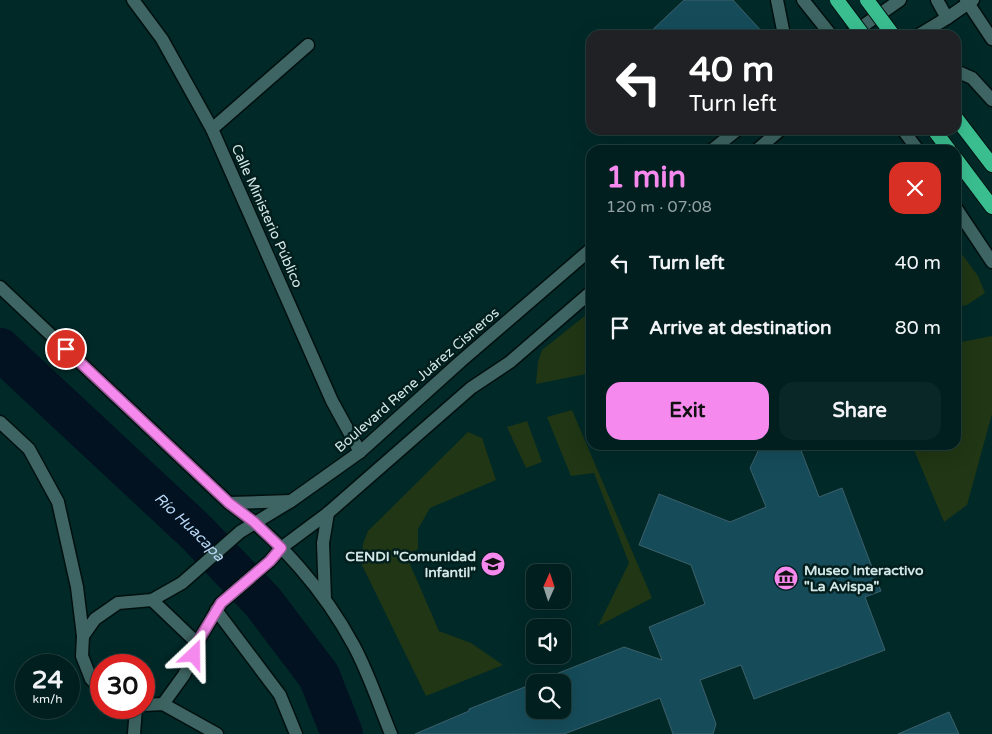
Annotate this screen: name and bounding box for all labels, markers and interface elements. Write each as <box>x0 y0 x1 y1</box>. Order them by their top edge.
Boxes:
text: 40 m <box>689 49 774 91</box>
icon: left <box>606 50 671 115</box>
text: Turn left <box>689 91 777 117</box>
street label: Calle Ministerio Público <box>228 142 306 290</box>
text: 1 min <box>606 159 686 196</box>
button: close <box>889 162 941 214</box>
text: 120 m · 07:08 <box>606 197 712 217</box>
icon: left <box>606 249 634 277</box>
text: Turn left <box>649 252 725 274</box>
text: 40 m <box>895 252 941 274</box>
street label: Boulevard Rene Juárez Cisneros <box>331 304 503 456</box>
icon: arrive <box>606 314 634 342</box>
text: Arrive at destination <box>649 317 832 339</box>
text: 80 m <box>895 317 941 339</box>
pin <box>45 328 87 370</box>
icon: arrive <box>52 335 80 363</box>
button: Exit <box>606 382 769 440</box>
button: Share <box>779 382 941 440</box>
water label: Río Huacapa <box>151 489 229 565</box>
place label: CENDI "Comunidad Infantil" <box>345 548 476 581</box>
school or university icon: CENDI "Comunidad Infantil" <box>480 551 506 577</box>
place label: Museo Interactivo "La Avispa" <box>804 562 924 595</box>
north arrow <box>526 564 571 609</box>
map controls <box>526 564 571 719</box>
museum icon: Museo Interactivo "La Avispa" <box>773 565 799 591</box>
button: sound <box>526 619 571 664</box>
position arrow <box>167 628 219 680</box>
speed limit sign: 30 <box>90 654 155 719</box>
text: 24 <box>32 665 63 695</box>
button: search <box>526 674 571 719</box>
text: km/h <box>32 692 63 706</box>

